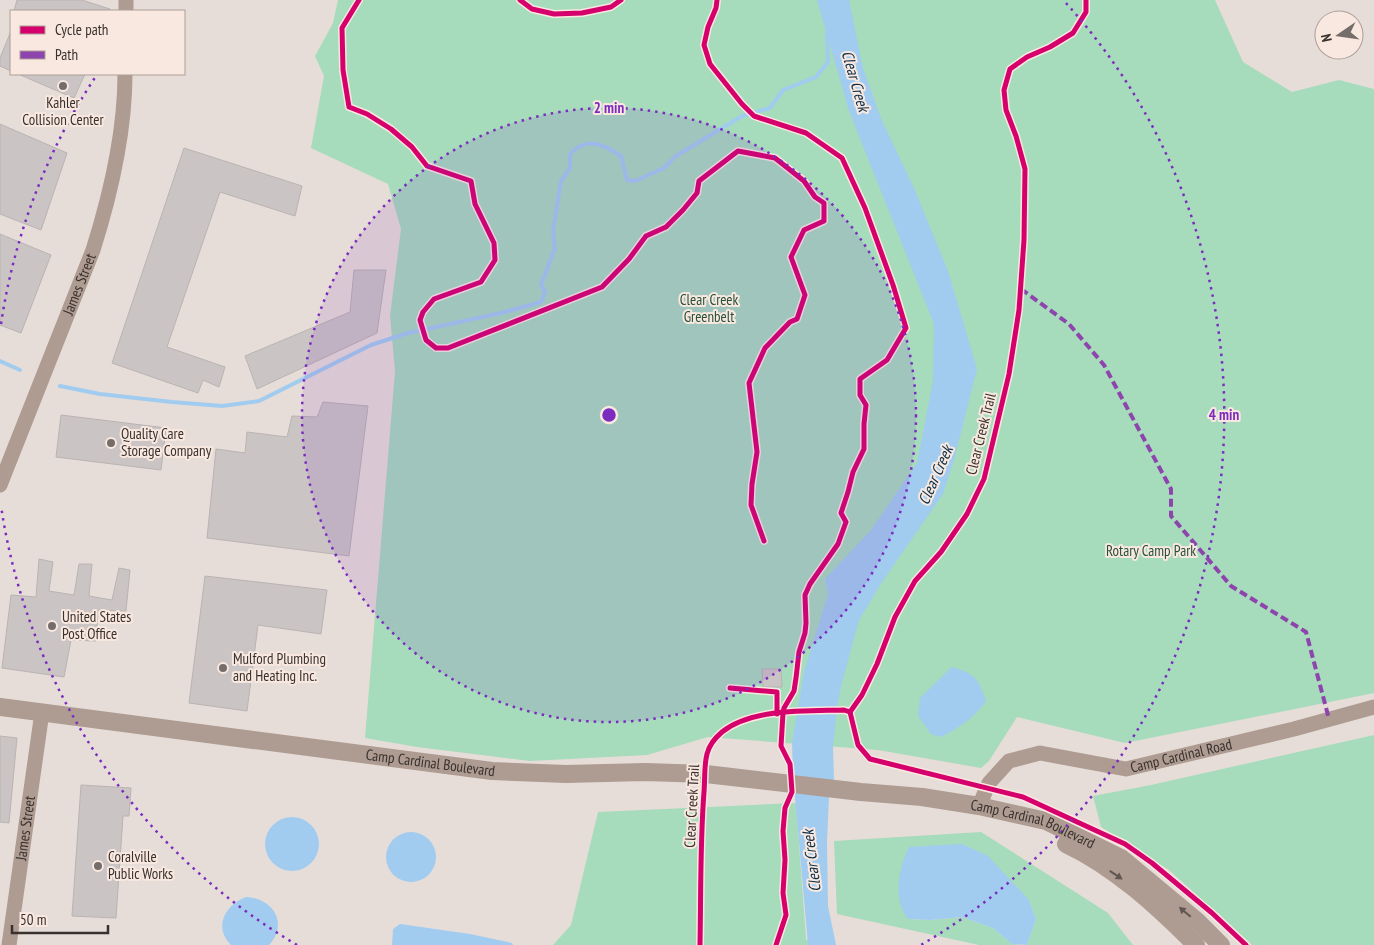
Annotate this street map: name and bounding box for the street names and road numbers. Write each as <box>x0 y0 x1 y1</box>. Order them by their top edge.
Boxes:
street label: James Street <box>58 250 100 319</box>
street label: Clear Creek Trail <box>961 391 1000 477</box>
street label: Camp Cardinal Road <box>1128 734 1234 777</box>
street label: Camp Cardinal Boulevard <box>365 745 496 780</box>
street label: Clear Creek Trail <box>680 763 703 848</box>
street label: James Street <box>11 795 39 863</box>
street label: Camp Cardinal Boulevard <box>969 795 1098 853</box>

